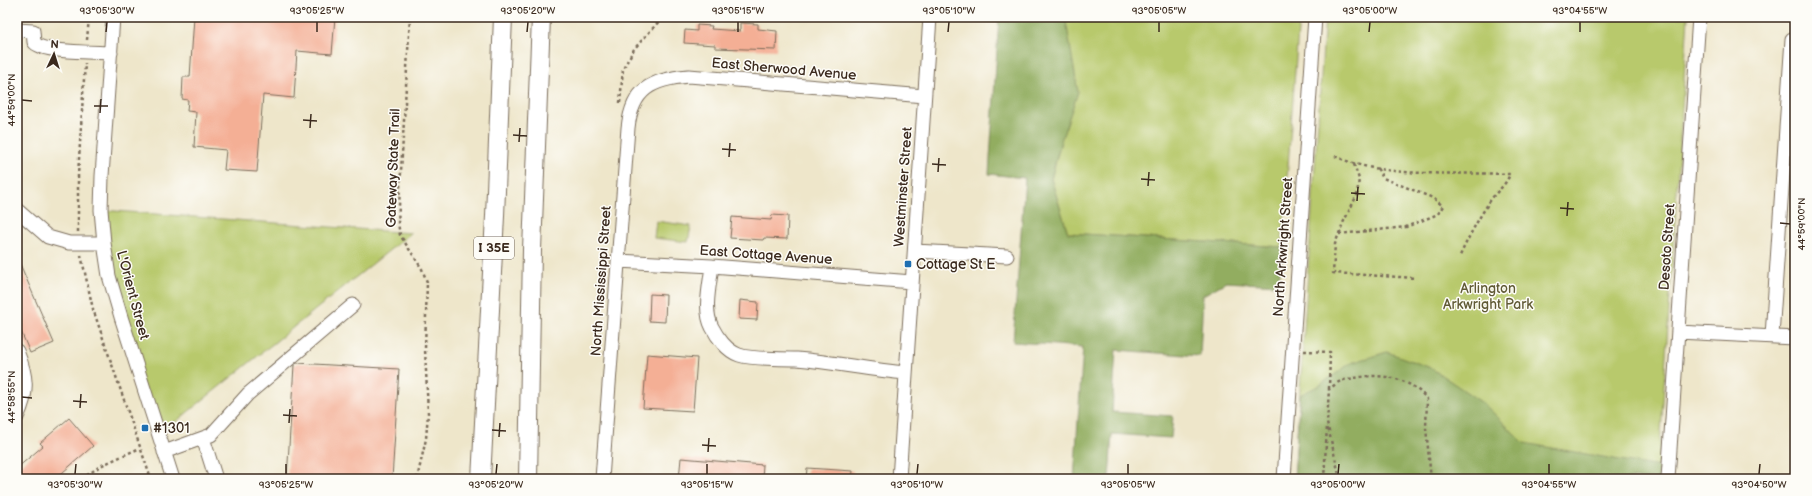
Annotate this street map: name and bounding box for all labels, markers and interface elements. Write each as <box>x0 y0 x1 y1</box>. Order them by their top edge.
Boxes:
text: 93°05'30"W <box>79 5 135 17</box>
text: 93°05'25"W <box>290 5 344 17</box>
text: 93°05'20"W <box>501 5 555 17</box>
text: 93°05'15"W <box>712 5 764 17</box>
text: 93°05'10"W <box>923 5 975 17</box>
text: 93°05'05"W <box>1132 5 1186 17</box>
text: 93°05'00"W <box>1343 5 1397 17</box>
text: 93°04'55"W <box>1553 5 1607 17</box>
north arrow <box>34 34 74 74</box>
text: N <box>50 38 59 51</box>
street label: East Sherwood Avenue <box>711 54 857 84</box>
text: 44°59'00"N <box>6 73 18 127</box>
street label: Gateway State Trail <box>382 108 404 228</box>
street label: Westminster Street <box>890 126 916 248</box>
street label: North Arkwright Street <box>1270 176 1296 317</box>
text: 44°59'00"N <box>1796 197 1808 251</box>
street label: Desoto Street <box>1655 202 1679 291</box>
street label: North Mississippi Street <box>587 205 615 357</box>
road number: I 35E <box>474 237 514 259</box>
street label: East Cottage Avenue <box>699 242 833 268</box>
street label: L'Orient Street <box>113 249 153 342</box>
place label: Cottage St E <box>916 256 996 273</box>
marker: Cottage St E <box>903 259 913 269</box>
park label: Arlington Arkwright Park <box>1443 280 1533 313</box>
text: 44°58'55"N <box>6 371 18 423</box>
place label: #1301 <box>153 420 190 437</box>
marker: #1301 <box>140 423 150 433</box>
text: 93°05'30"W <box>47 479 103 491</box>
text: 93°05'25"W <box>259 479 313 491</box>
text: 93°05'20"W <box>469 479 523 491</box>
text: 93°05'15"W <box>681 479 733 491</box>
text: 93°05'10"W <box>891 479 943 491</box>
text: 93°05'05"W <box>1101 479 1155 491</box>
text: 93°05'00"W <box>1311 479 1365 491</box>
text: 93°04'55"W <box>1522 479 1576 491</box>
text: 93°04'50"W <box>1731 479 1787 491</box>

